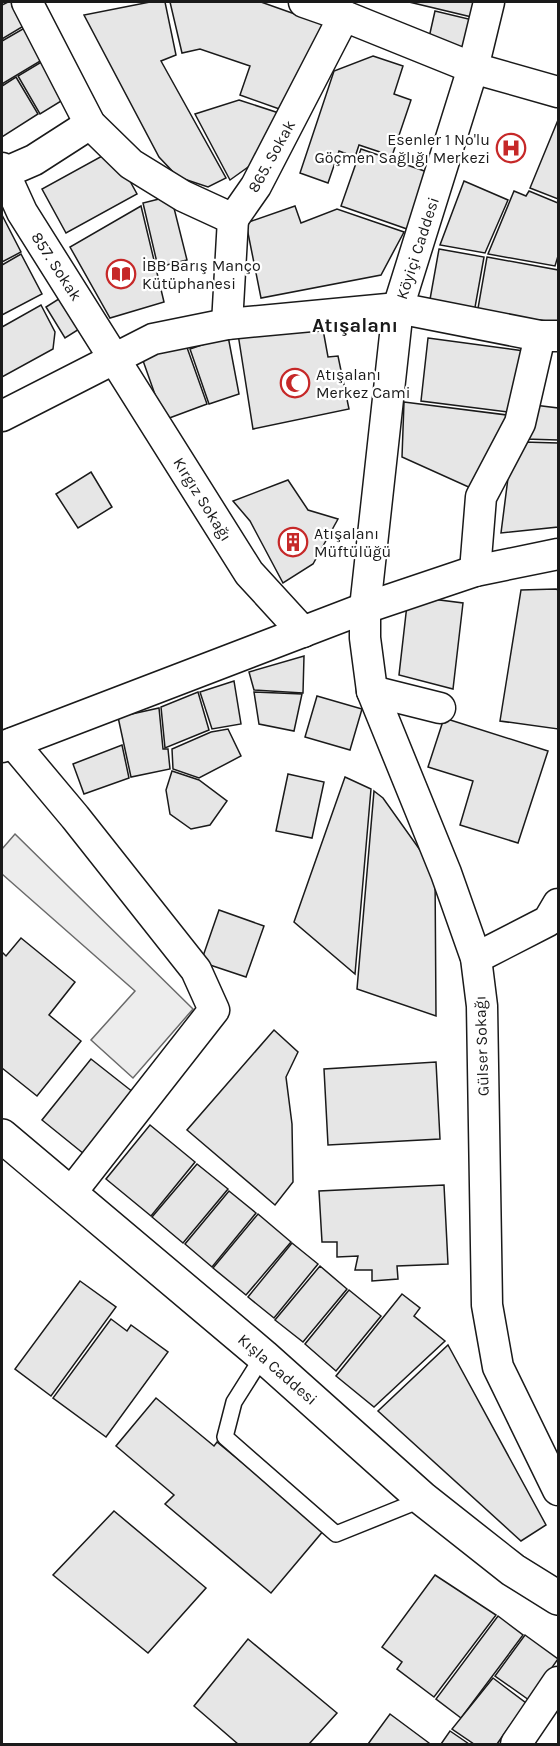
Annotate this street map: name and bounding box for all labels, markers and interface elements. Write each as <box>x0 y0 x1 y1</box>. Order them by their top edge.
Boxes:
street label: 865. Sokak <box>244 117 299 196</box>
place label: Esenler 1 No'lu Göçmen Sağlığı Merkezi <box>315 130 490 167</box>
hospital icon: Esenler 1 No'lu Göçmen Sağlığı Merkezi <box>495 132 527 164</box>
street label: Köyiçi Caddesi <box>392 195 443 302</box>
street label: 857. Sokak <box>27 228 86 304</box>
place label: İBB Barış Manço Kütüphanesi <box>142 256 261 293</box>
library icon: İBB Barış Manço Kütüphanesi <box>105 258 137 290</box>
district label: Atışalanı <box>312 314 398 337</box>
place label: Atışalanı Merkez Cami <box>316 365 411 402</box>
mosque icon: Atışalanı Merkez Cami <box>279 367 311 399</box>
street label: Kırgız Sokağı <box>169 454 236 545</box>
place label: Atışalanı Müftülüğü <box>314 524 391 561</box>
building icon: Atışalanı Müftülüğü <box>277 526 309 558</box>
street label: Gülser Sokağı <box>470 995 493 1097</box>
street label: Kışla Caddesi <box>234 1330 321 1409</box>

